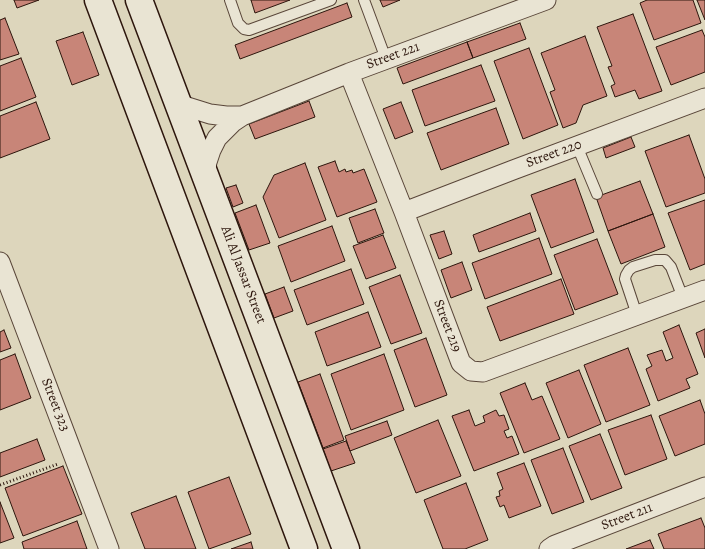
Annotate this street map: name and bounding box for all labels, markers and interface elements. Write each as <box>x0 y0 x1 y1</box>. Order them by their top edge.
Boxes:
street label: Street 221 <box>364 39 422 73</box>
street label: Street 220 <box>524 136 584 172</box>
street label: Ali Al Jassar Street <box>217 224 269 326</box>
street label: Street 219 <box>429 297 465 355</box>
street label: Street 323 <box>37 376 73 434</box>
street label: Street 211 <box>599 500 655 534</box>

